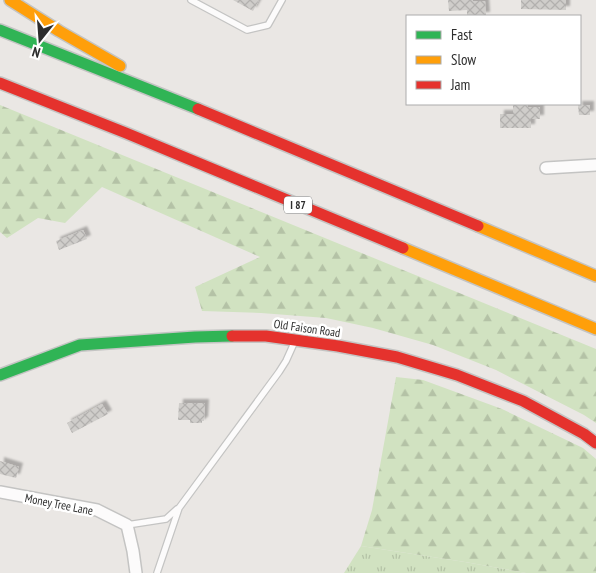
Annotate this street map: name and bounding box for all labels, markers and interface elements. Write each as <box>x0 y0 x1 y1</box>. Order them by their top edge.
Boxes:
north arrow <box>15 15 65 65</box>
legend <box>406 15 581 105</box>
text: Fast <box>451 25 472 44</box>
text: N <box>30 43 42 62</box>
text: Slow <box>451 50 476 69</box>
text: Jam <box>450 75 470 94</box>
road number: I 87 <box>284 196 312 214</box>
street label: Old Faison Road <box>273 316 341 340</box>
street label: Money Tree Lane <box>24 490 94 518</box>

